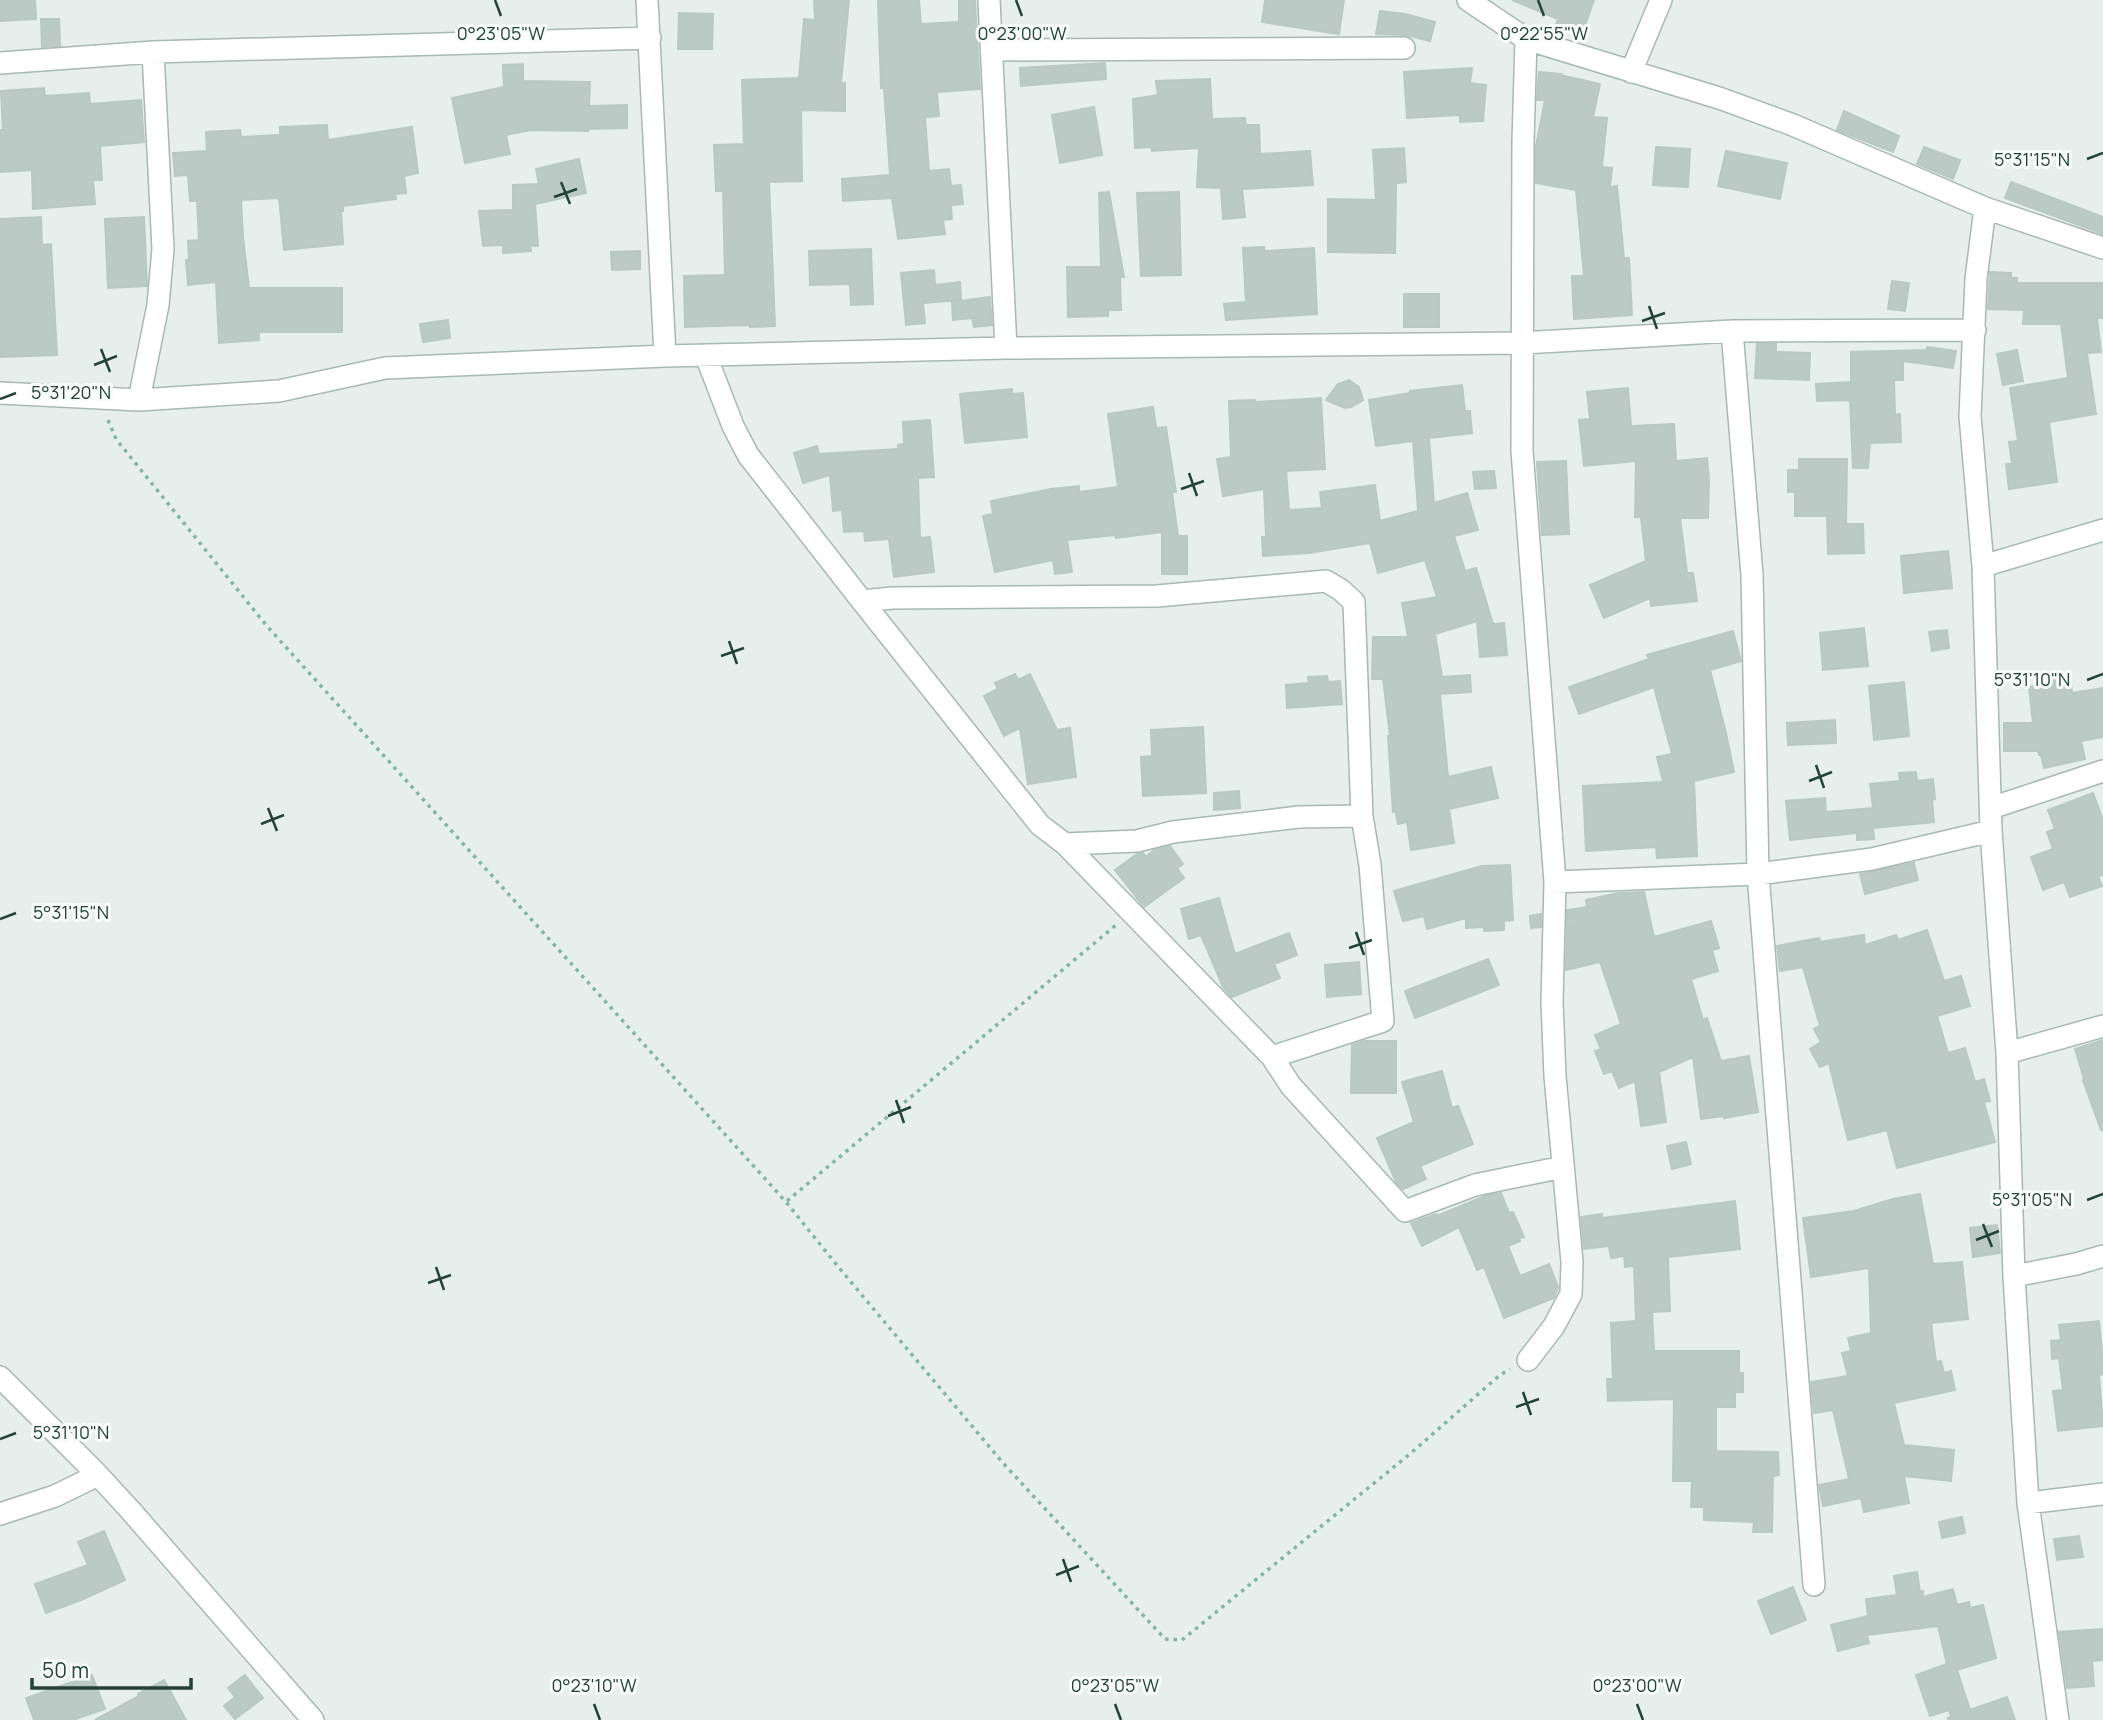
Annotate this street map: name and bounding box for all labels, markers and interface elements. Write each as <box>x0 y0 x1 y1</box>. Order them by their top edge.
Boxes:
text: 0°23'05"W <box>457 21 545 45</box>
text: 0°23'00"W <box>978 21 1067 45</box>
text: 0°22'55"W <box>1500 21 1588 45</box>
text: 5°31'15"N <box>1994 147 2070 171</box>
text: 5°31'20"N <box>31 380 111 404</box>
text: 5°31'10"N <box>1994 667 2070 691</box>
text: 5°31'15"N <box>33 900 109 924</box>
text: 5°31'05"N <box>1992 1187 2072 1211</box>
text: 5°31'10"N <box>33 1420 109 1444</box>
scale bar <box>32 1646 191 1690</box>
text: 50 m <box>42 1656 89 1684</box>
text: 0°23'10"W <box>551 1673 637 1697</box>
text: 0°23'05"W <box>1071 1673 1159 1697</box>
text: 0°23'00"W <box>1593 1673 1682 1697</box>

